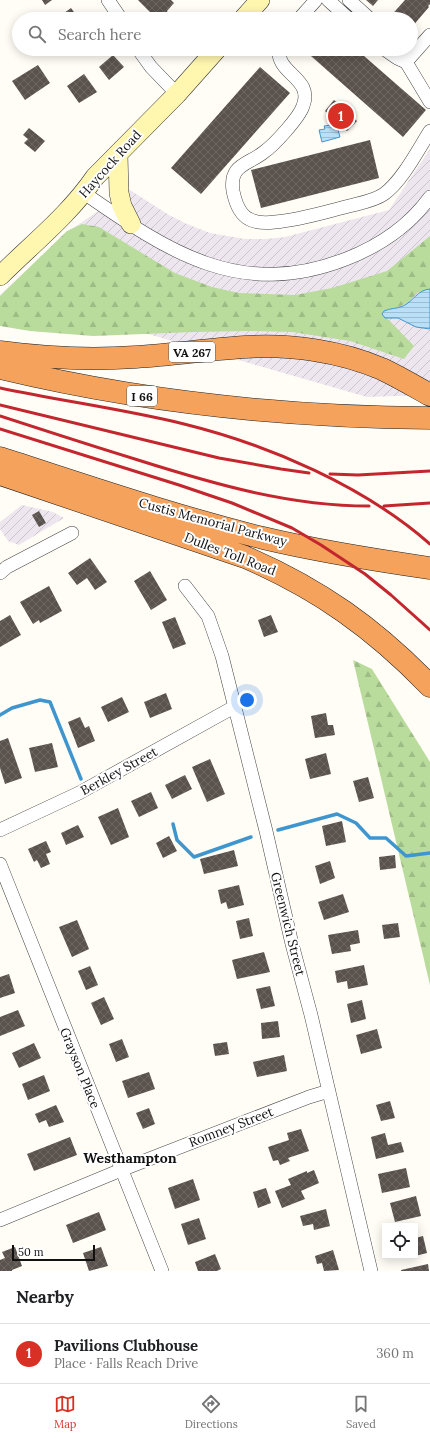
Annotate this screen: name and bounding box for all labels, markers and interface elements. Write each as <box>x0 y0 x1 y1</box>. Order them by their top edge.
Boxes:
search box <box>12 12 418 56</box>
icon: search <box>26 23 48 45</box>
text: Search here <box>58 25 141 44</box>
pin: 1 <box>328 101 354 131</box>
street label: Haycock Road <box>75 126 145 201</box>
road number: VA 267 <box>169 342 215 362</box>
road number: I 66 <box>127 386 157 406</box>
street label: Custis Memorial Parkway <box>137 494 289 550</box>
street label: Dulles Toll Road <box>182 529 279 579</box>
your location <box>237 690 257 710</box>
street label: Berkley Street <box>78 743 160 799</box>
street label: Greenwich Street <box>267 870 309 978</box>
street label: Grayson Place <box>56 1025 104 1111</box>
street label: Romney Street <box>186 1103 276 1151</box>
district label: Westhampton <box>83 1149 177 1167</box>
map controls <box>382 1223 418 1259</box>
button: locate <box>382 1223 418 1259</box>
scale bar <box>12 1243 95 1262</box>
text: 50 m <box>18 1245 44 1259</box>
text: Nearby <box>16 1286 74 1308</box>
text: Pavilions Clubhouse <box>54 1336 198 1355</box>
text: 1 <box>26 1345 32 1362</box>
text: 360 m <box>376 1345 414 1362</box>
text: Place · Falls Reach Drive <box>54 1355 198 1372</box>
tab: Map <box>54 1393 76 1431</box>
tab: Directions <box>185 1393 238 1431</box>
tab: Saved <box>346 1393 376 1431</box>

